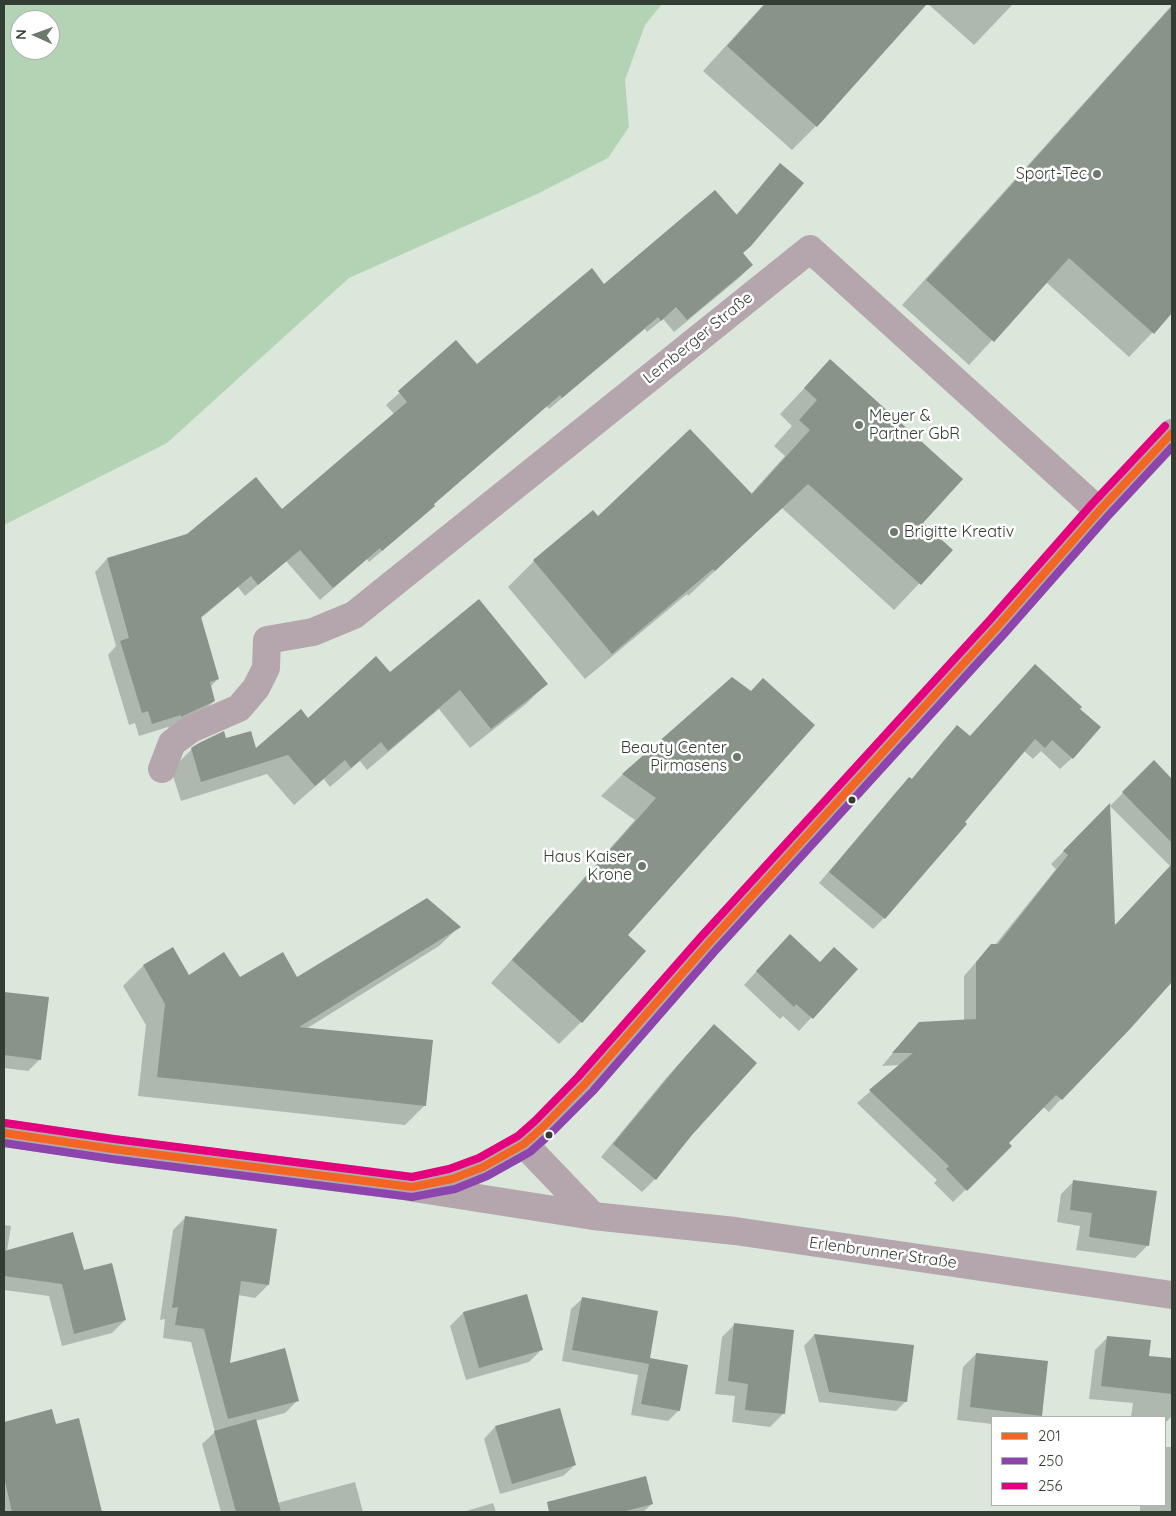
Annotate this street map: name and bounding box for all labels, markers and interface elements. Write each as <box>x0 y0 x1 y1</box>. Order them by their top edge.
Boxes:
north arrow <box>10 10 60 60</box>
text: N <box>12 29 30 40</box>
place label: Sport-Tec <box>1016 164 1087 184</box>
marker: Sport-Tec <box>1091 168 1103 180</box>
street label: Lemberger Straße <box>640 288 756 388</box>
place label: Meyer & Partner GbR <box>869 406 960 444</box>
marker: Meyer & Partner GbR <box>853 419 865 431</box>
place label: Brigitte Kreativ <box>904 522 1014 542</box>
marker: Brigitte Kreativ <box>888 526 900 538</box>
place label: Beauty Center Pirmasens <box>621 738 727 776</box>
marker: Beauty Center Pirmasens <box>731 751 743 763</box>
unlabelled marker <box>847 795 857 805</box>
place label: Haus Kaiser Krone <box>543 847 632 885</box>
marker: Haus Kaiser Krone <box>636 860 648 872</box>
unlabelled marker <box>544 1130 554 1140</box>
street label: Erlenbrunner Straße <box>808 1233 958 1273</box>
legend <box>991 1416 1166 1506</box>
text: 201 <box>1038 1426 1061 1445</box>
text: 250 <box>1038 1451 1063 1470</box>
text: 256 <box>1038 1476 1063 1495</box>

